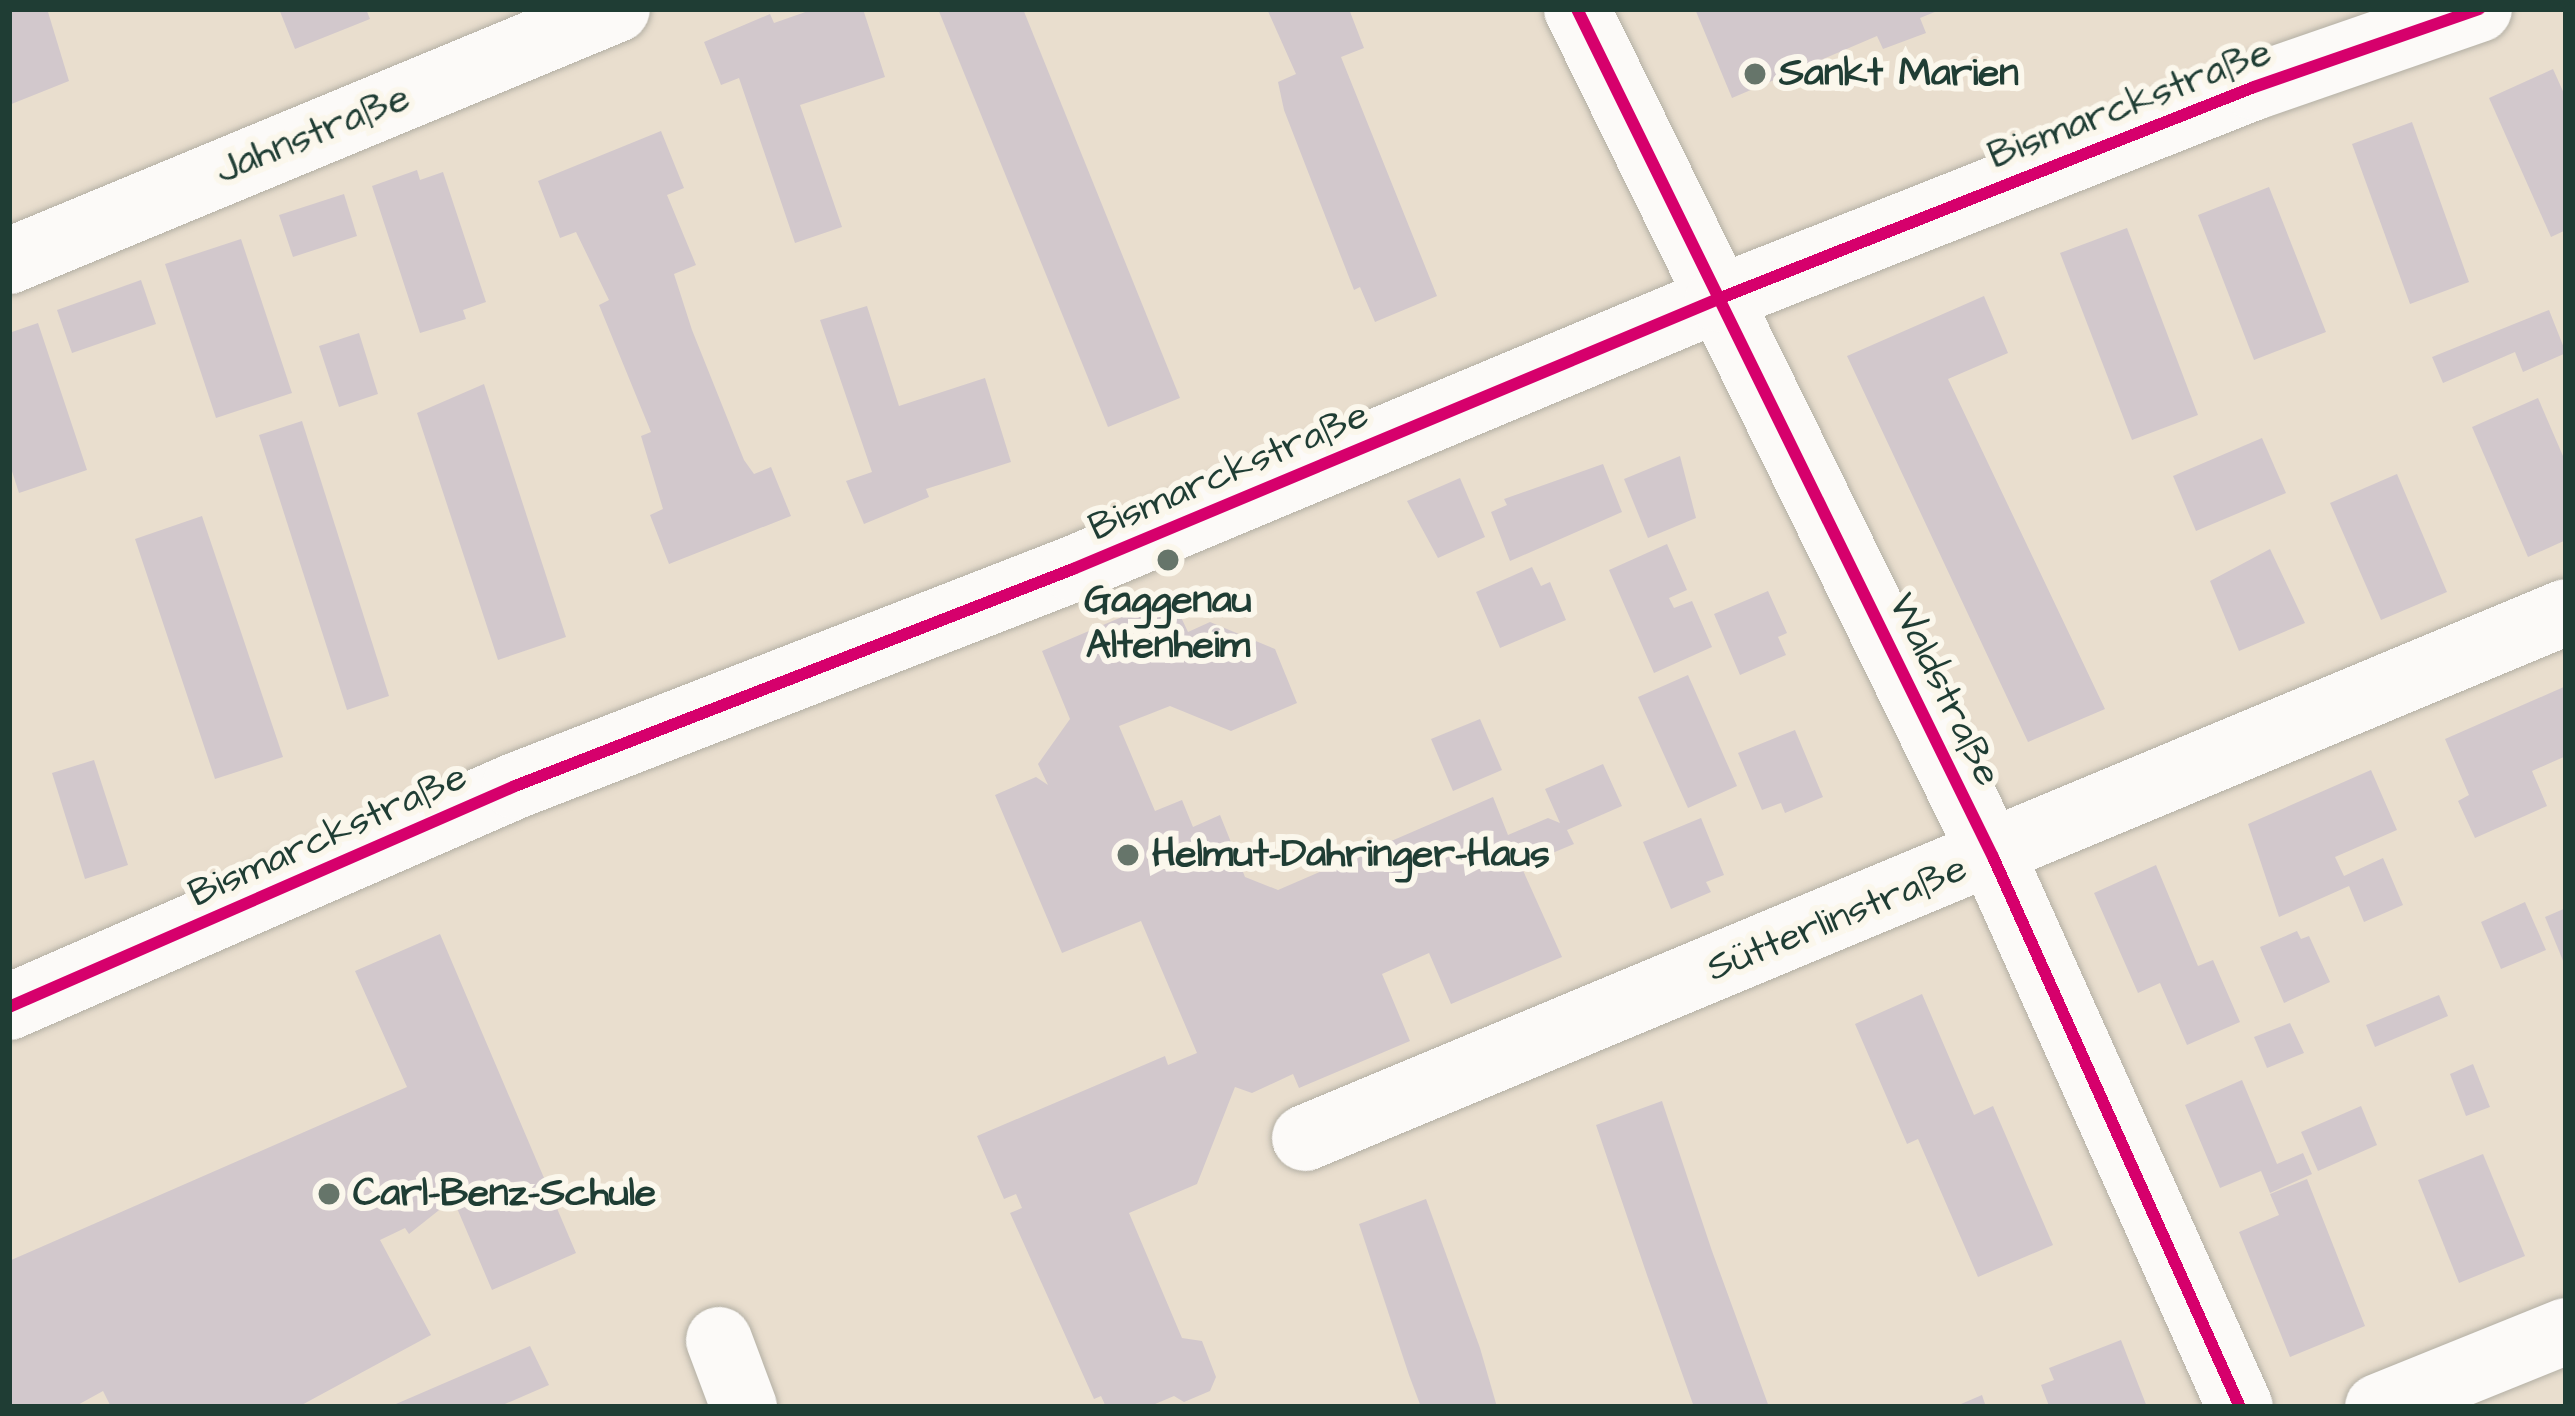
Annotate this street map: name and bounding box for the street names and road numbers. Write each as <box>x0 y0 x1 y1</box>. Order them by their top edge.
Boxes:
street label: Bismarckstraße <box>1982 30 2278 180</box>
street label: Jahnstraße <box>209 75 417 195</box>
street label: Bismarckstraße <box>1082 392 1376 552</box>
street label: Waldstraße <box>1877 586 2011 794</box>
street label: Bismarckstraße <box>182 754 474 918</box>
street label: Sütterlinstraße <box>1700 846 1974 992</box>

